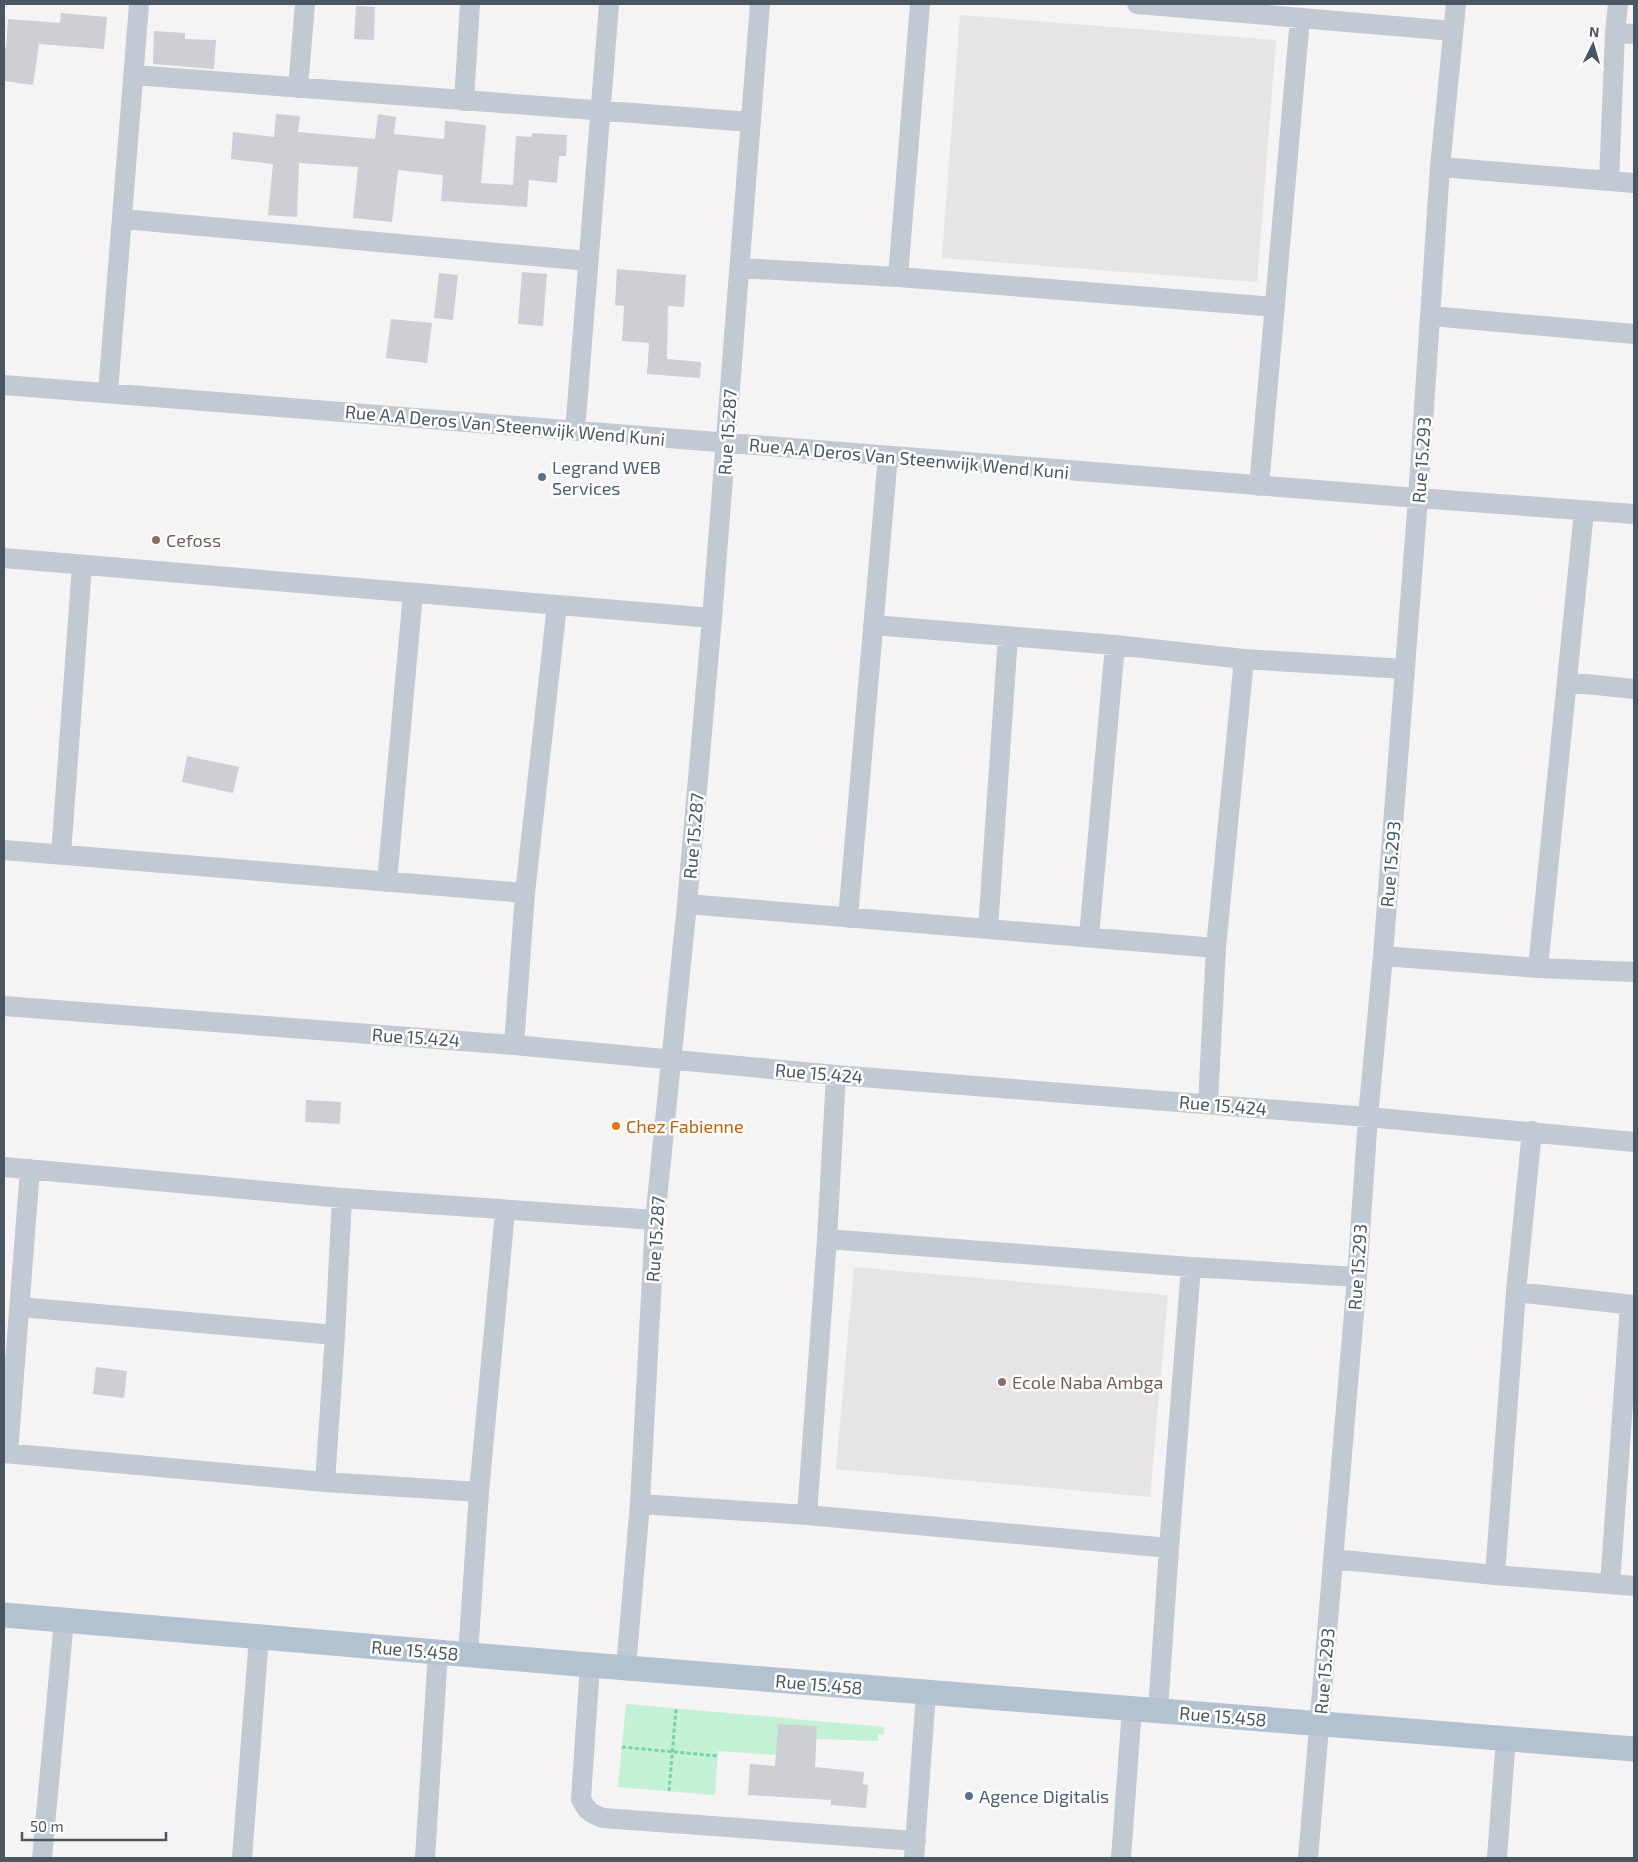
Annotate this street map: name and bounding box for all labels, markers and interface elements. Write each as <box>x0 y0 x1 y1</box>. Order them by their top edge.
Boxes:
north arrow <box>1568 20 1618 70</box>
text: N <box>1588 23 1600 40</box>
street label: Rue 15.287 <box>713 388 741 476</box>
street label: Rue A.A Deros Van Steenwijk Wend Kuni <box>344 400 666 450</box>
street label: Rue 15.293 <box>1407 416 1435 504</box>
street label: Rue A.A Deros Van Steenwijk Wend Kuni <box>748 433 1070 483</box>
place label: Legrand WEB Services <box>552 456 661 499</box>
marker: Legrand WEB Services <box>536 471 548 483</box>
place label: Cefoss <box>166 529 221 551</box>
marker: Cefoss <box>150 534 162 546</box>
street label: Rue 15.287 <box>678 792 708 880</box>
street label: Rue 15.293 <box>1375 820 1405 908</box>
street label: Rue 15.424 <box>371 1023 461 1051</box>
street label: Rue 15.424 <box>774 1058 864 1088</box>
street label: Rue 15.424 <box>1178 1090 1268 1120</box>
place label: Chez Fabienne <box>626 1115 744 1137</box>
marker: Chez Fabienne <box>610 1120 622 1132</box>
street label: Rue 15.287 <box>641 1195 669 1283</box>
street label: Rue 15.293 <box>1343 1223 1371 1311</box>
place label: Ecole Naba Ambga <box>1012 1371 1163 1393</box>
marker: Ecole Naba Ambga <box>996 1376 1008 1388</box>
street label: Rue 15.293 <box>1309 1627 1339 1715</box>
street label: Rue 15.458 <box>370 1635 460 1665</box>
street label: Rue 15.458 <box>774 1669 864 1699</box>
street label: Rue 15.458 <box>1178 1701 1268 1731</box>
place label: Agence Digitalis <box>979 1785 1109 1807</box>
marker: Agence Digitalis <box>963 1790 975 1802</box>
scale bar <box>22 1810 166 1842</box>
text: 50 m <box>30 1817 64 1835</box>

